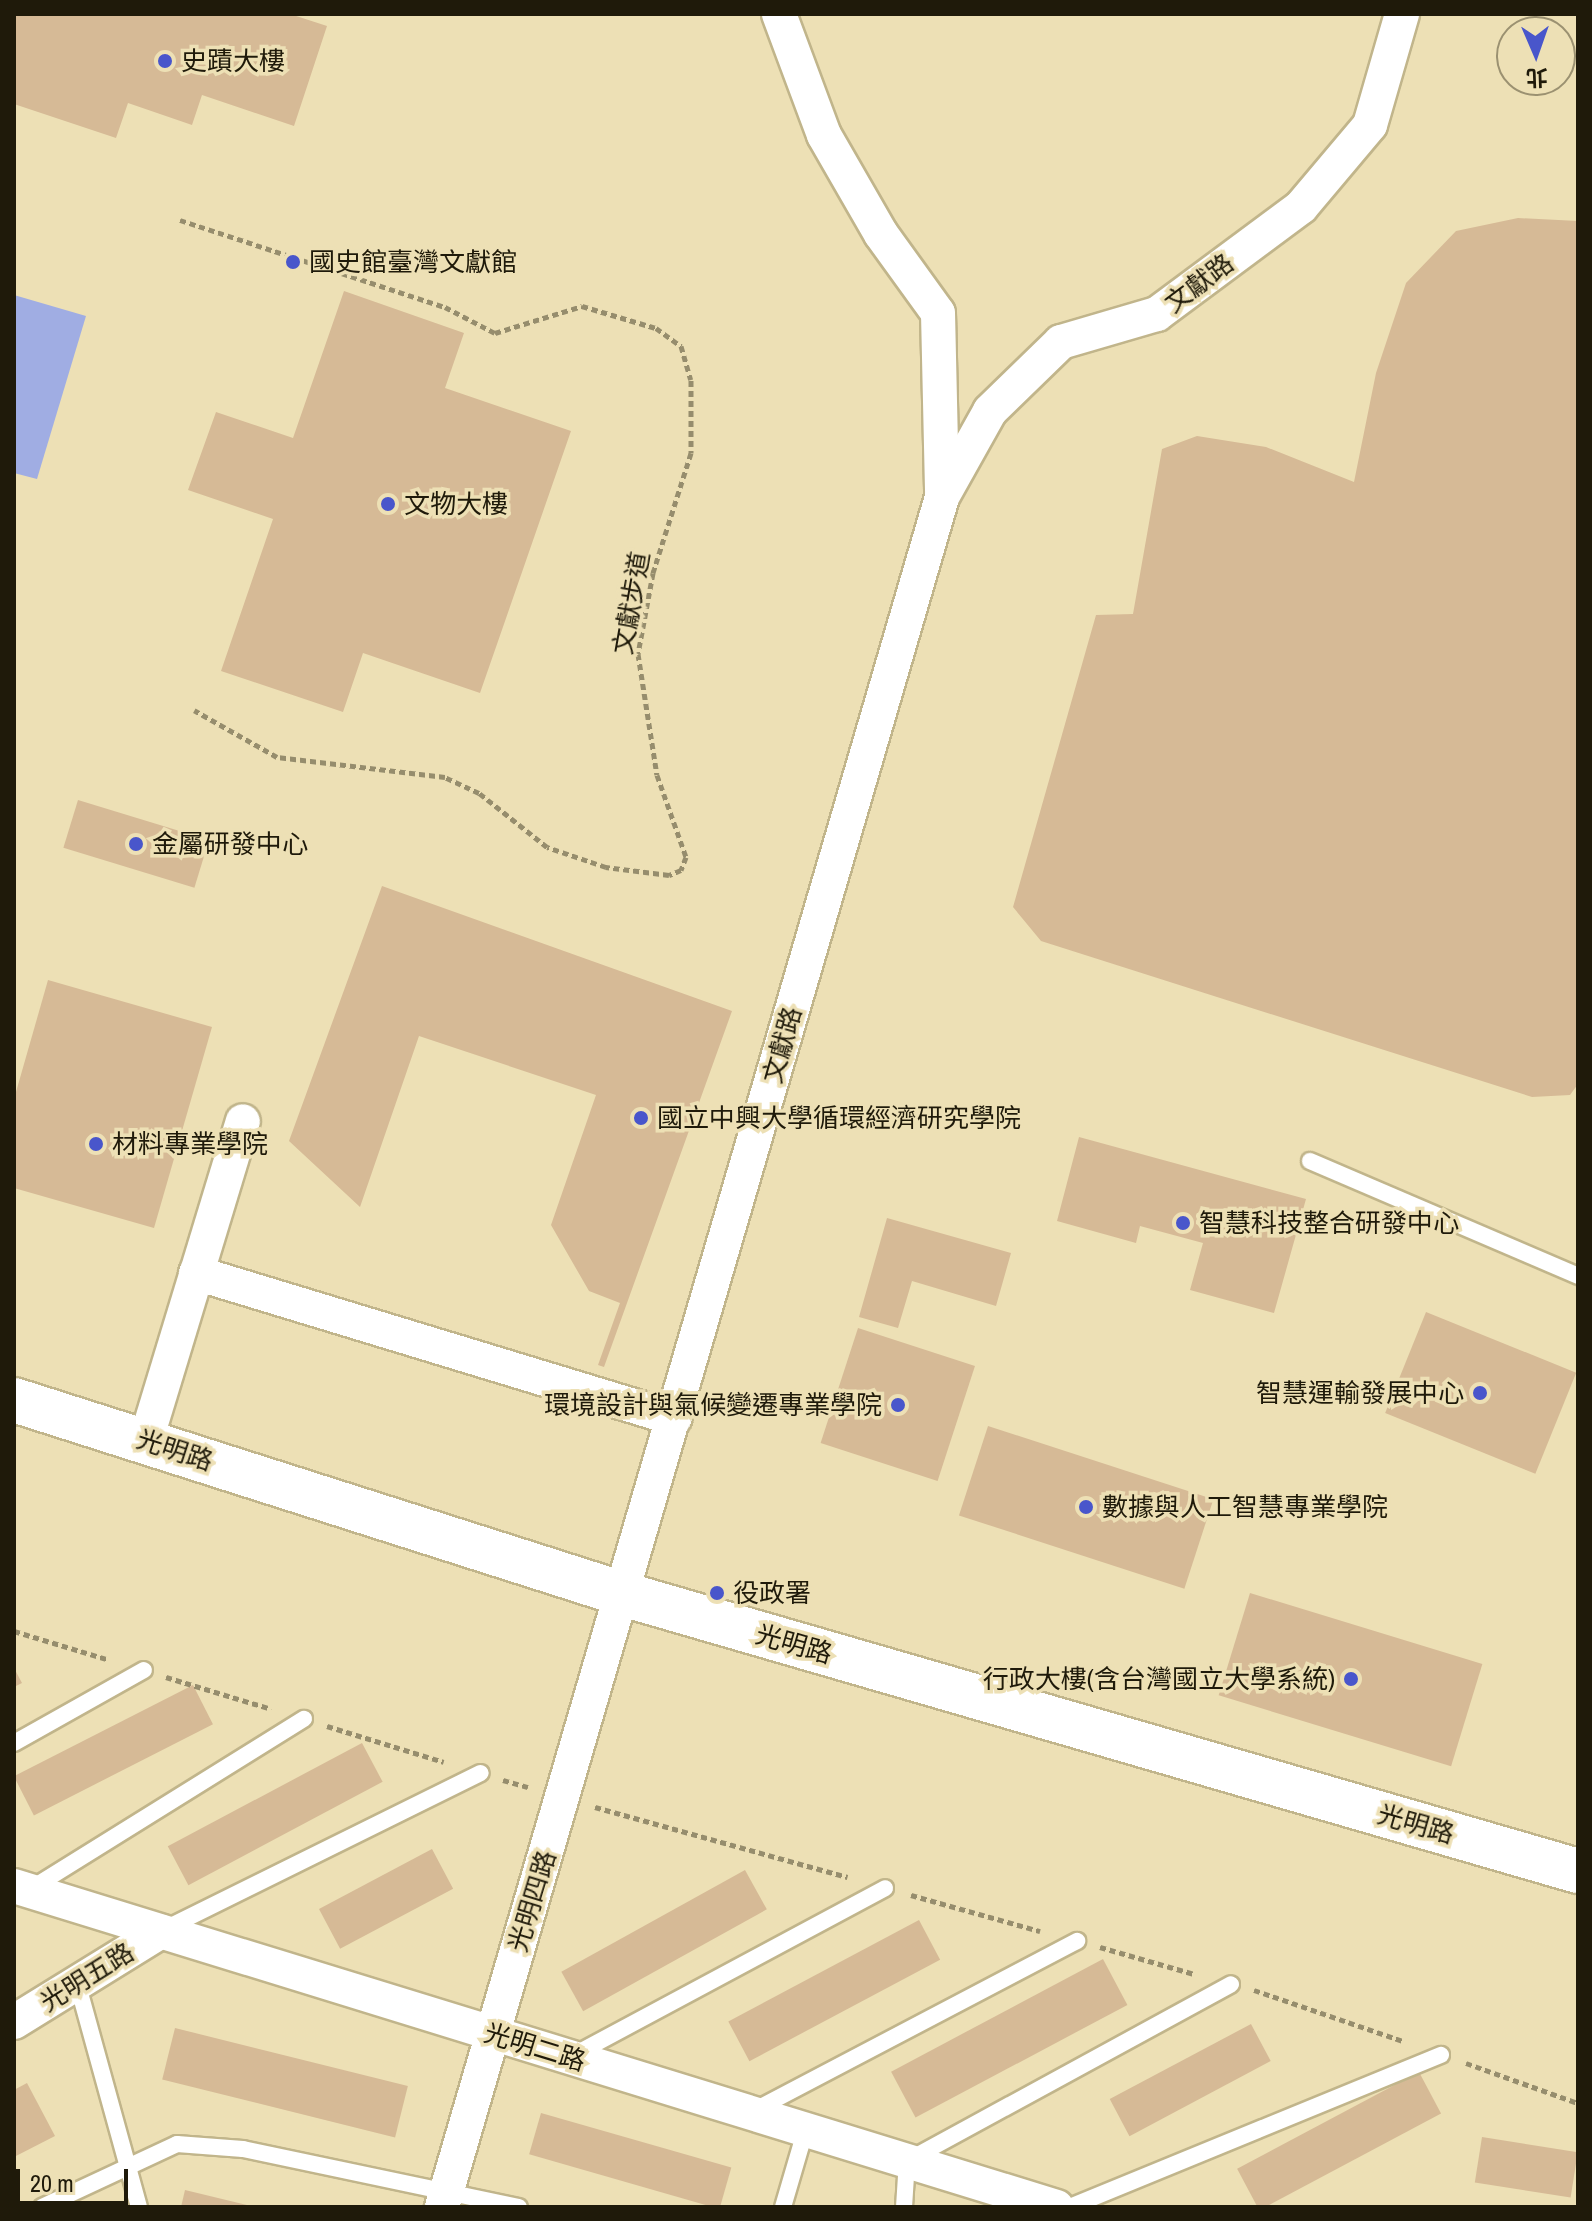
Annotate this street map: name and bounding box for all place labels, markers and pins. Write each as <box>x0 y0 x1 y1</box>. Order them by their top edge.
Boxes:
place label: 史蹟大樓 <box>181 45 285 77</box>
marker: 史蹟大樓 <box>156 52 174 70</box>
place label: 國史館臺灣文獻館 <box>309 246 517 278</box>
marker: 國史館臺灣文獻館 <box>284 253 302 271</box>
place label: 文物大樓 <box>404 488 508 520</box>
marker: 文物大樓 <box>379 495 397 513</box>
place label: 金屬研發中心 <box>152 828 308 860</box>
marker: 金屬研發中心 <box>127 835 145 853</box>
place label: 國立中興大學循環經濟研究學院 <box>657 1102 1021 1134</box>
marker: 國立中興大學循環經濟研究學院 <box>632 1109 650 1127</box>
place label: 材料專業學院 <box>112 1128 268 1160</box>
marker: 材料專業學院 <box>87 1135 105 1153</box>
place label: 智慧科技整合研發中心 <box>1199 1207 1459 1239</box>
marker: 智慧科技整合研發中心 <box>1174 1214 1192 1232</box>
place label: 智慧運輸發展中心 <box>1256 1377 1464 1409</box>
marker: 智慧運輸發展中心 <box>1471 1384 1489 1402</box>
place label: 環境設計與氣候變遷專業學院 <box>544 1389 882 1421</box>
marker: 環境設計與氣候變遷專業學院 <box>889 1396 907 1414</box>
place label: 數據與人工智慧專業學院 <box>1102 1491 1388 1523</box>
marker: 數據與人工智慧專業學院 <box>1077 1498 1095 1516</box>
place label: 役政署 <box>733 1577 811 1609</box>
marker: 役政署 <box>708 1584 726 1602</box>
place label: 行政大樓(含台灣國立大學系統) <box>983 1663 1335 1695</box>
marker: 行政大樓(含台灣國立大學系統) <box>1342 1670 1360 1688</box>

